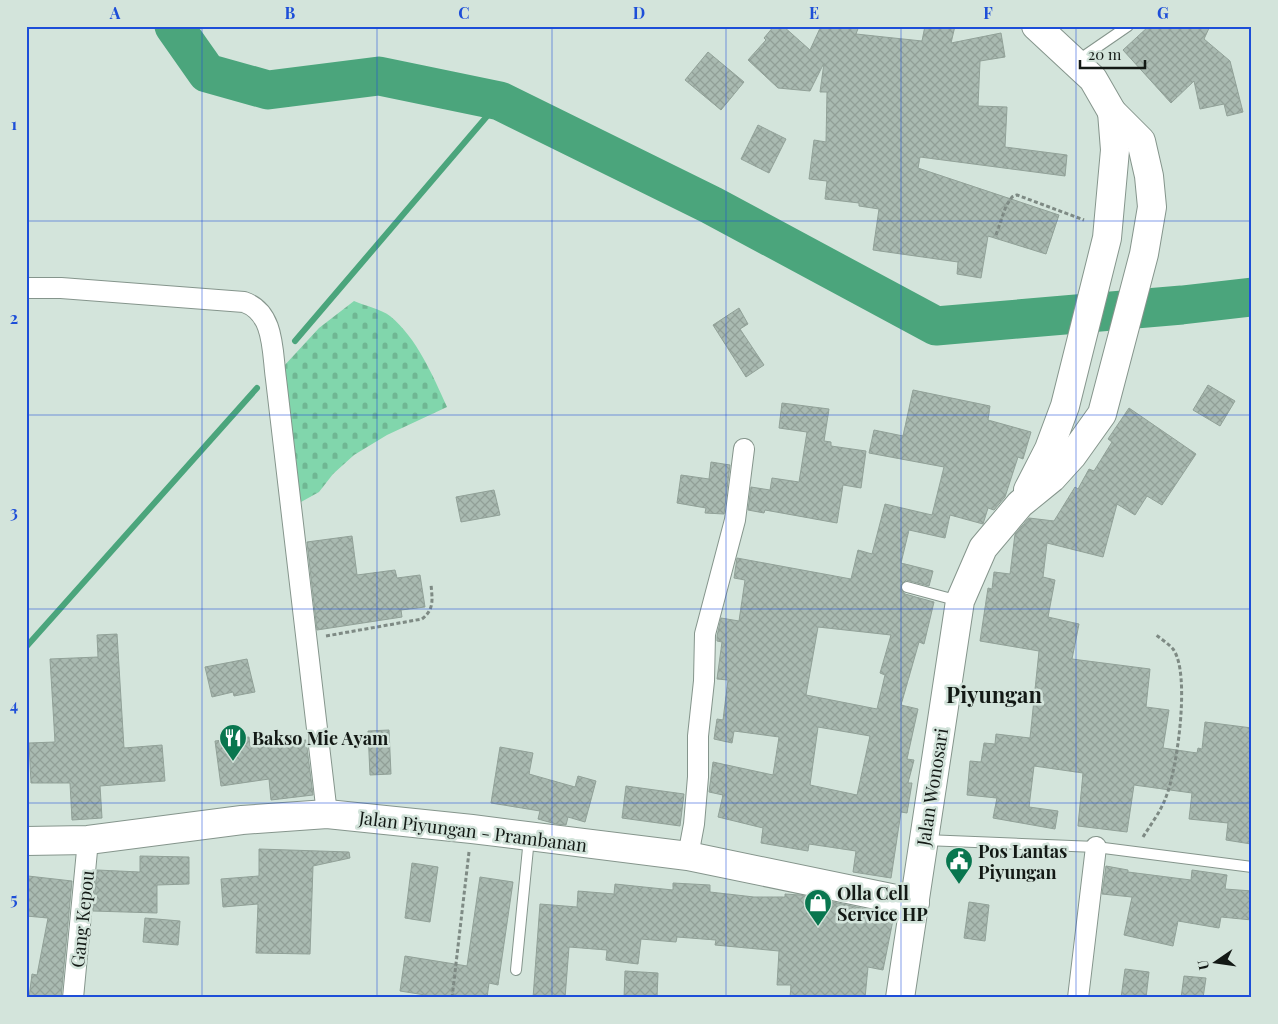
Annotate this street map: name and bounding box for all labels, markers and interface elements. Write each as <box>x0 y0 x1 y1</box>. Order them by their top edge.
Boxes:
text: A <box>109 2 121 23</box>
text: B <box>285 2 296 23</box>
text: C <box>458 2 470 23</box>
text: D <box>633 2 645 23</box>
text: E <box>809 2 819 23</box>
text: F <box>983 2 993 23</box>
text: G <box>1157 2 1169 23</box>
scale bar <box>1080 38 1146 70</box>
text: 20 m <box>1088 44 1122 64</box>
text: 1 <box>11 113 17 134</box>
text: 2 <box>10 307 18 328</box>
text: 3 <box>10 501 18 522</box>
district label: Piyungan <box>946 679 1042 709</box>
text: 4 <box>10 694 18 715</box>
restaurant icon: Bakso Mie Ayam <box>218 723 248 762</box>
place label: Bakso Mie Ayam <box>252 726 389 750</box>
street label: Jalan Wonosari <box>911 726 953 849</box>
street label: Jalan Piyungan - Prambanan <box>357 805 589 857</box>
place label: Pos Lantas Piyungan <box>978 839 1067 884</box>
public building icon: Pos Lantas Piyungan <box>944 846 974 885</box>
street label: Gang Kepou <box>65 869 99 969</box>
place label: Olla Cell Service HP <box>837 881 928 926</box>
text: 5 <box>10 888 18 909</box>
shop icon: Olla Cell Service HP <box>803 888 833 927</box>
north arrow <box>1190 936 1240 986</box>
text: U <box>1192 958 1213 972</box>

